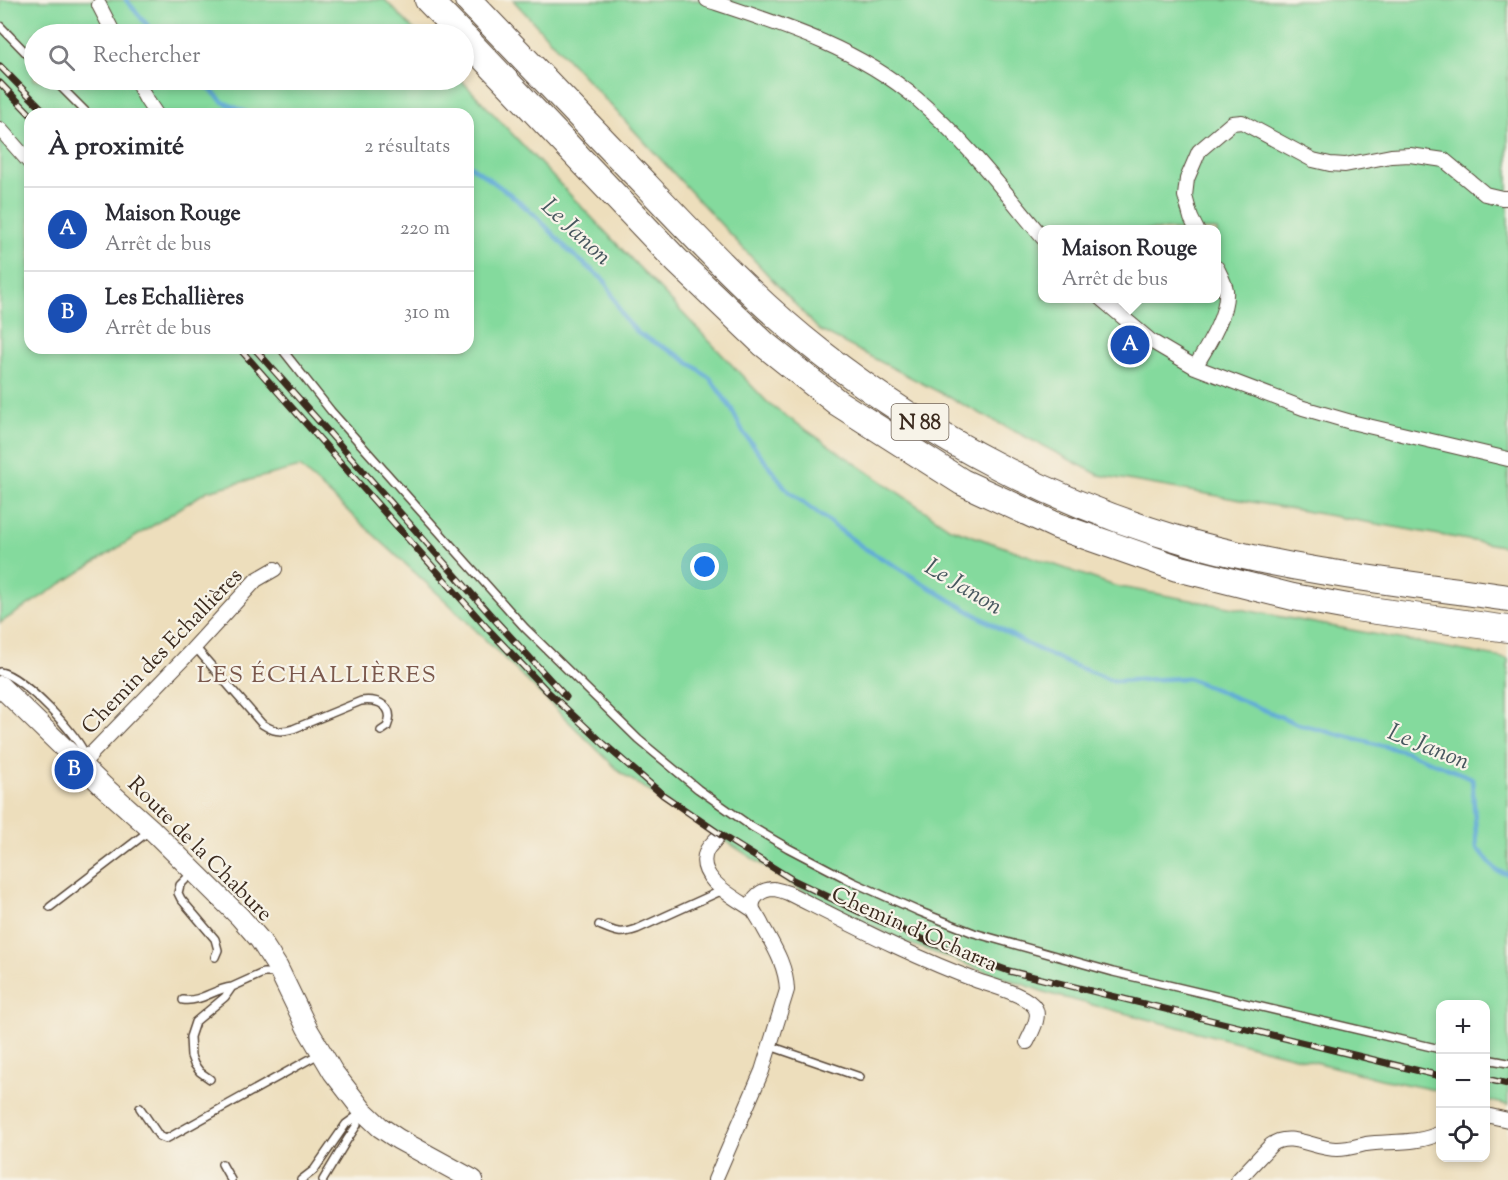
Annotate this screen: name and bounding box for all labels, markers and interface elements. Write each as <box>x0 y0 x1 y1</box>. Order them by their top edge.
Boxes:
search box <box>24 24 474 90</box>
icon: search <box>45 41 78 74</box>
text: Rechercher <box>93 41 200 73</box>
text: À proximité <box>48 129 184 166</box>
text: 2 résultats <box>364 133 450 162</box>
water label: Le Janon <box>533 191 619 274</box>
text: Maison Rouge <box>105 199 241 231</box>
text: A <box>59 215 76 244</box>
text: 220 m <box>400 215 450 244</box>
popup <box>1038 225 1221 303</box>
text: Arrêt de bus <box>105 231 211 260</box>
text: Maison Rouge <box>1062 234 1197 266</box>
text: Arrêt de bus <box>1062 266 1168 295</box>
text: Les Echallières <box>105 283 244 315</box>
text: B <box>61 299 74 328</box>
text: 310 m <box>404 299 450 328</box>
text: Arrêt de bus <box>105 315 211 344</box>
pin: A <box>1110 322 1150 368</box>
road number: N 88 <box>892 404 948 440</box>
water label: Le Janon <box>918 551 1009 625</box>
your location <box>690 552 719 581</box>
street label: Chemin des Echallières <box>75 562 251 743</box>
district label: LES ÉCHALLIÈRES <box>197 659 437 693</box>
water label: Le Janon <box>1382 716 1475 780</box>
pin: B <box>54 748 94 792</box>
street label: Route de la Chabure <box>119 770 279 930</box>
street label: Chemin d'Ocharra <box>826 880 1002 982</box>
map controls <box>1436 1000 1490 1162</box>
button: + <box>1436 1000 1490 1054</box>
button: − <box>1436 1054 1490 1108</box>
button: locate <box>1436 1108 1490 1162</box>

